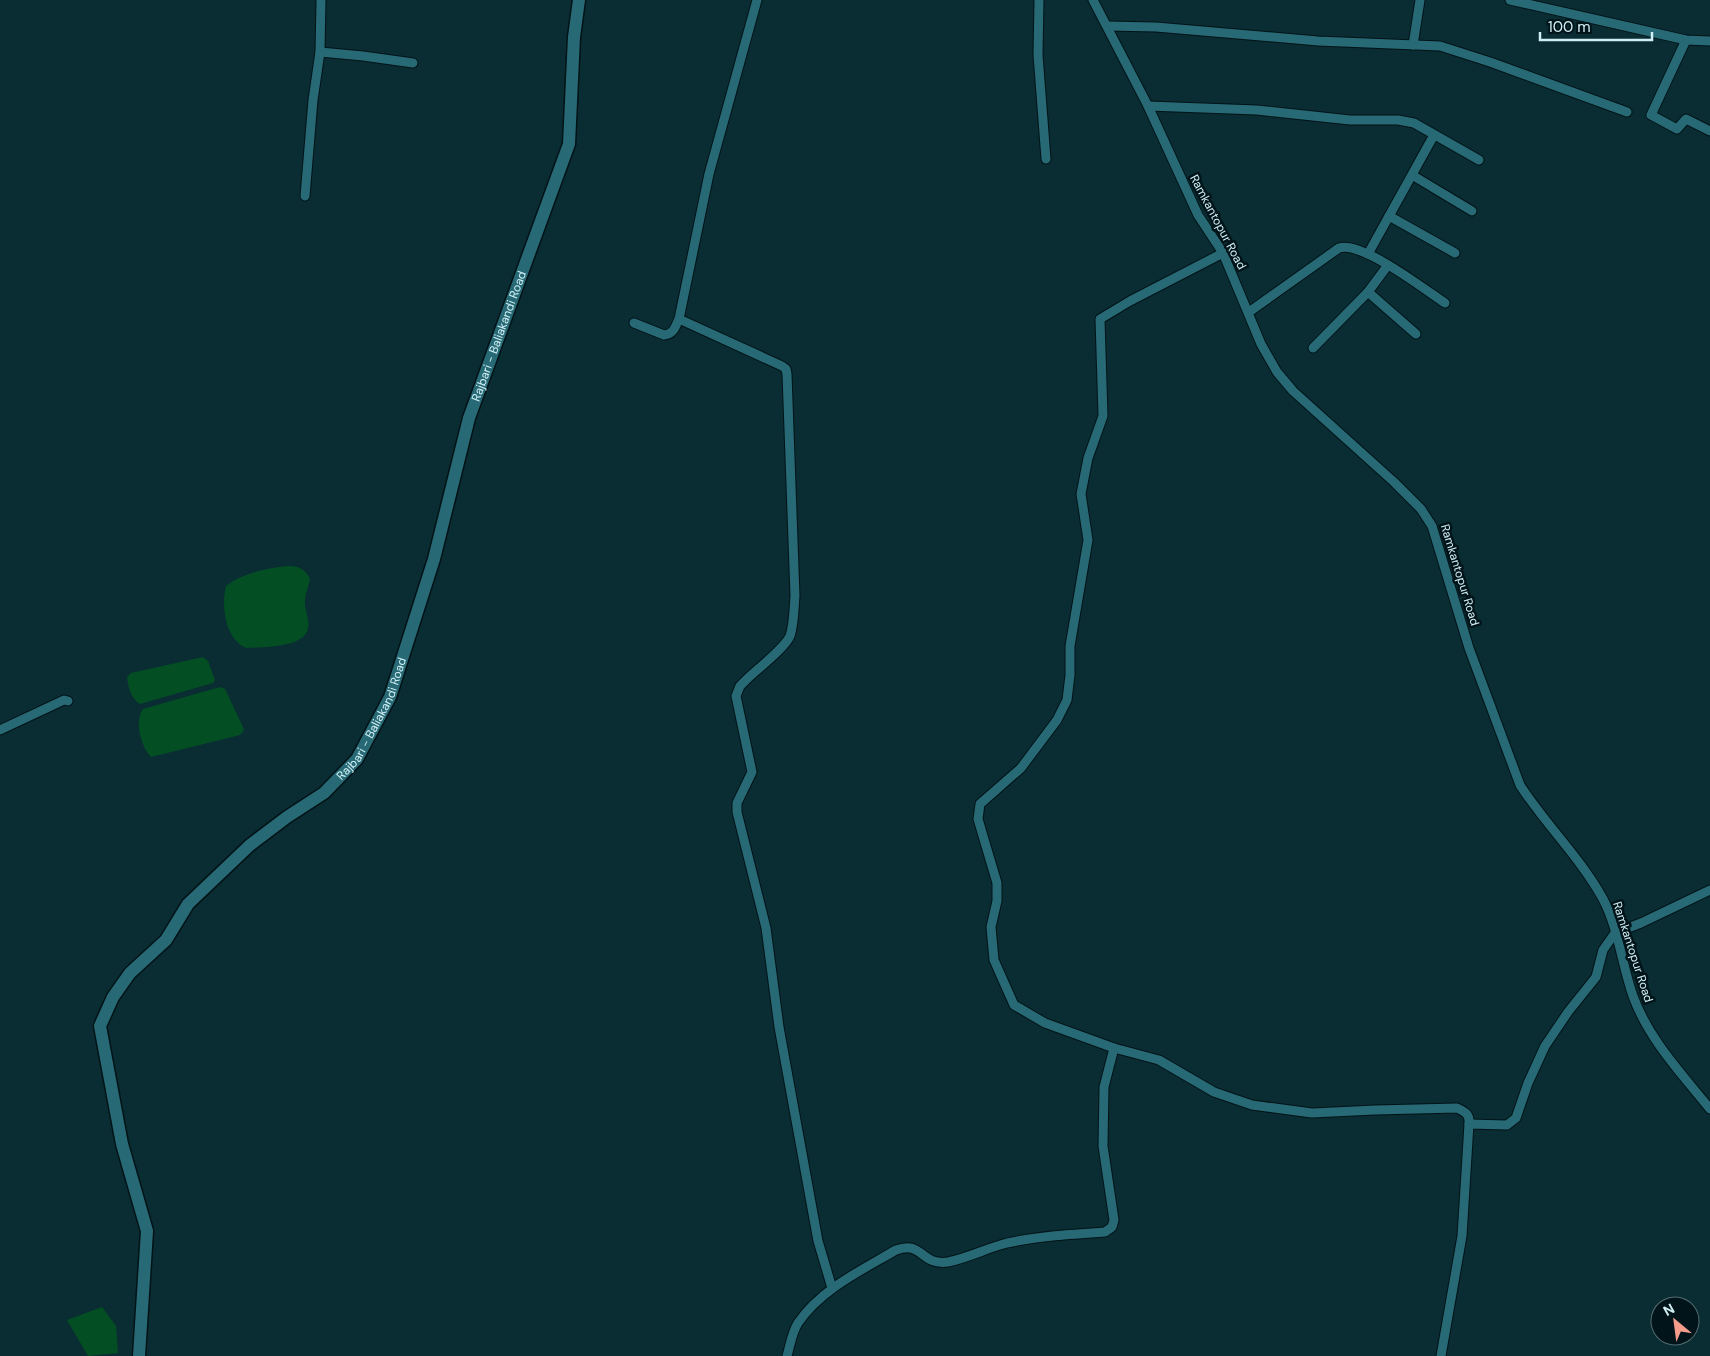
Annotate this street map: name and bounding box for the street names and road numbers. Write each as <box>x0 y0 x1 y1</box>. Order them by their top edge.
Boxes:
street label: Ramkantopur Road <box>1186 172 1250 272</box>
street label: Rajbari - Baliakandi Road <box>468 269 530 404</box>
street label: Ramkantopur Road <box>1437 522 1483 628</box>
street label: Rajbari - Baliakandi Road <box>333 655 410 783</box>
street label: Ramkantopur Road <box>1609 899 1657 1005</box>

